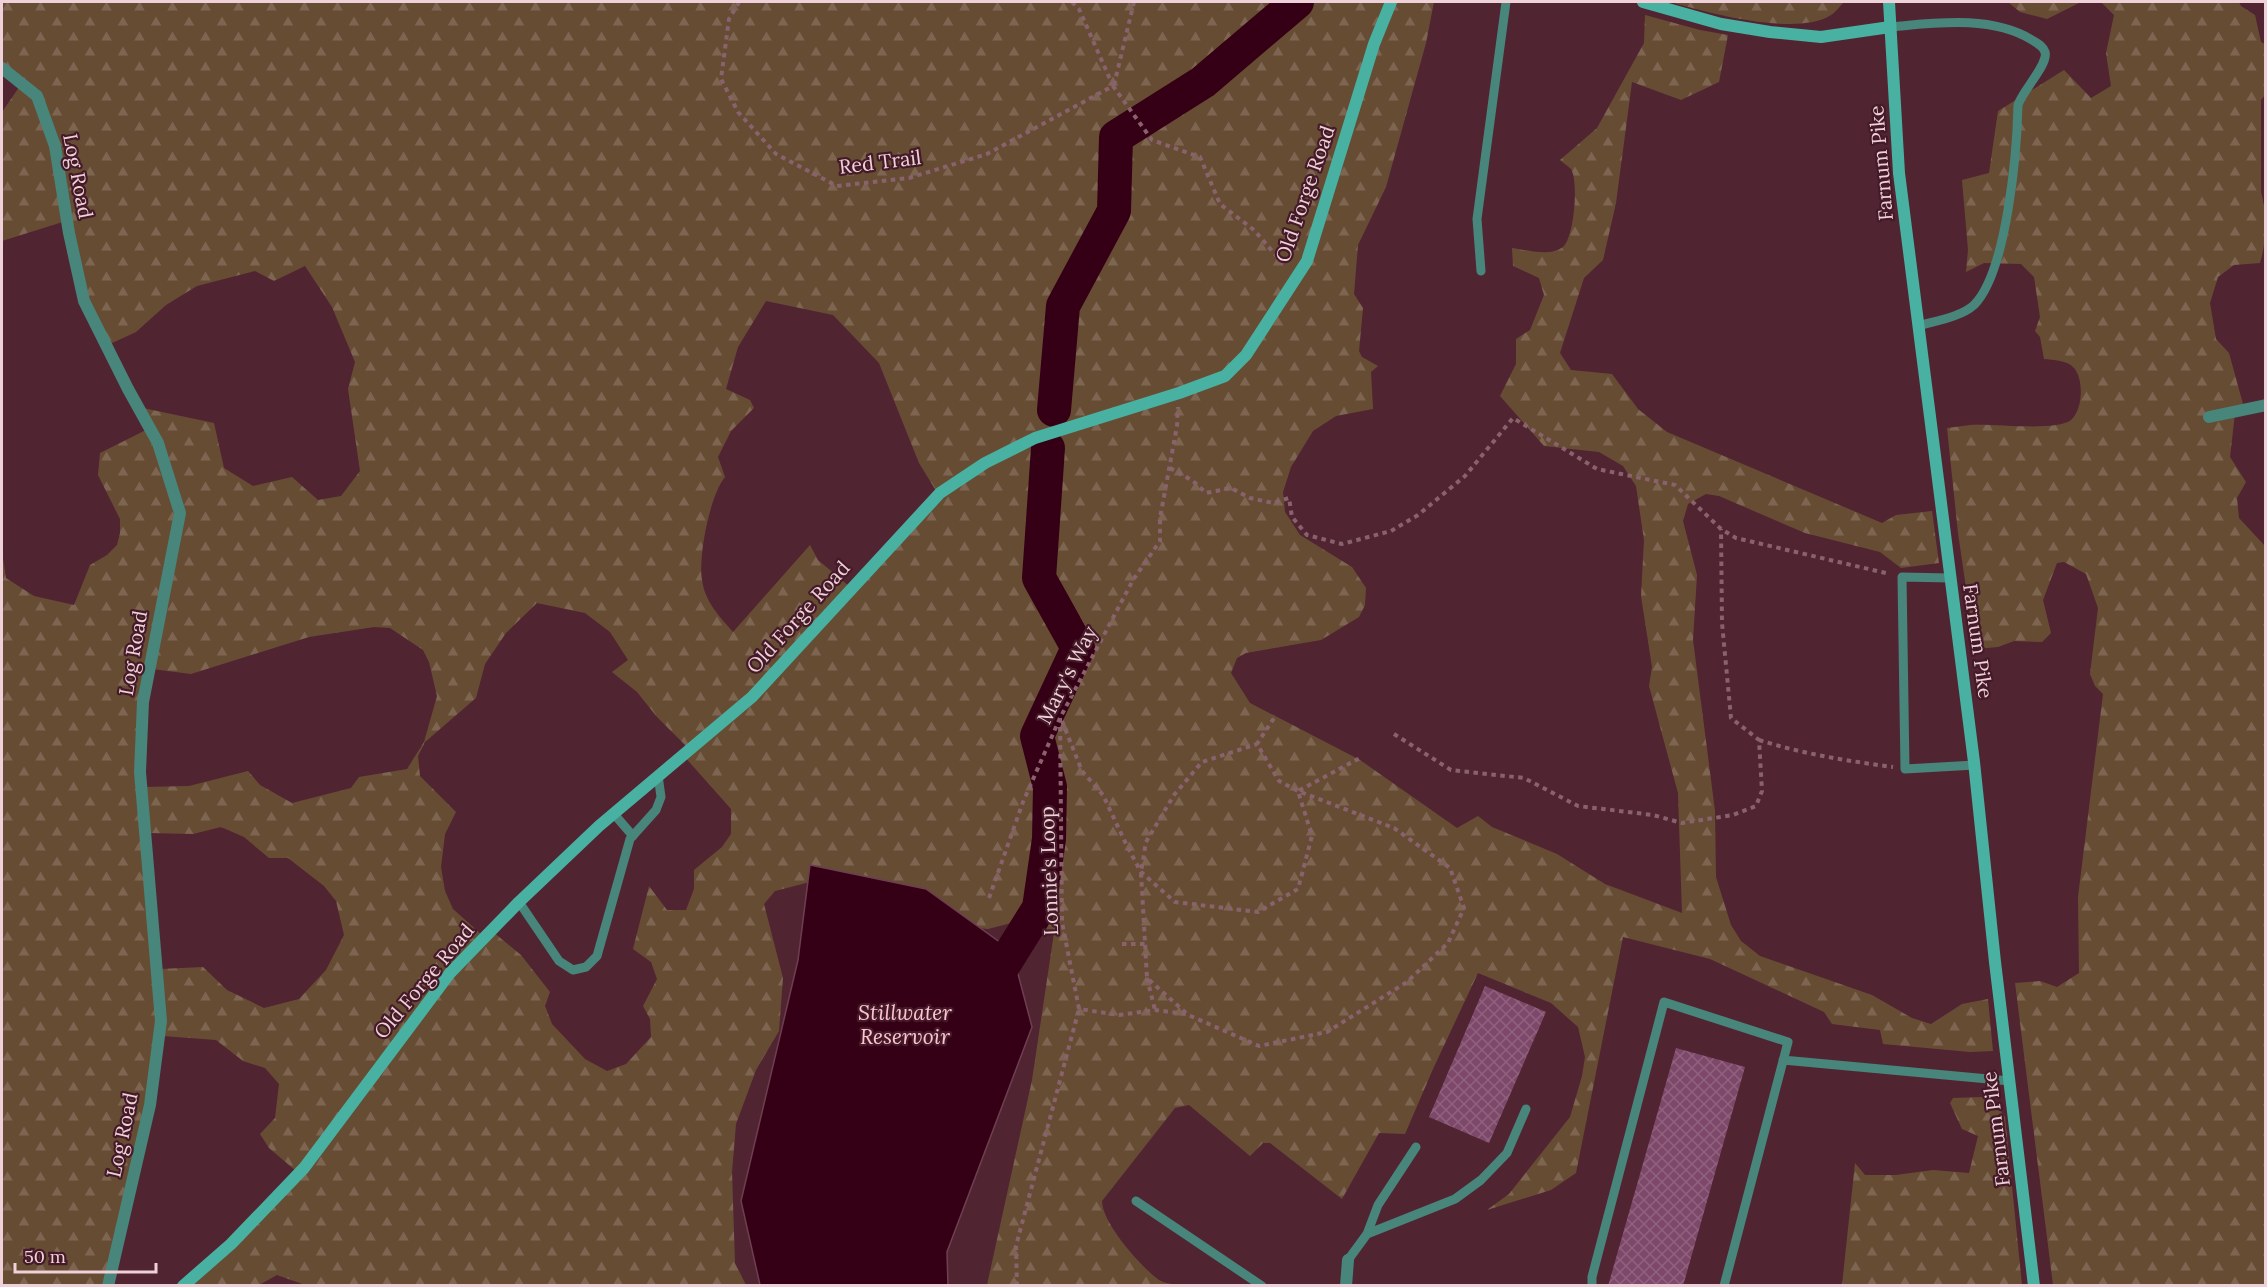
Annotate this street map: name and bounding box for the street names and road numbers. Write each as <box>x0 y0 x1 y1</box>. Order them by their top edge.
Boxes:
street label: Farnum Pike <box>1863 104 1898 222</box>
street label: Old Forge Road <box>1269 122 1340 265</box>
street label: Log Road <box>58 131 99 221</box>
street label: Red Trail <box>837 144 923 179</box>
street label: Old Forge Road <box>741 555 855 678</box>
street label: Farnum Pike <box>1958 582 1999 700</box>
street label: Log Road <box>113 608 152 697</box>
street label: Mary's Way <box>1031 621 1102 728</box>
street label: Lonnie's Loop <box>1034 806 1063 936</box>
street label: Old Forge Road <box>368 918 479 1043</box>
street label: Farnum Pike <box>1976 1070 2015 1188</box>
street label: Log Road <box>100 1090 143 1180</box>

